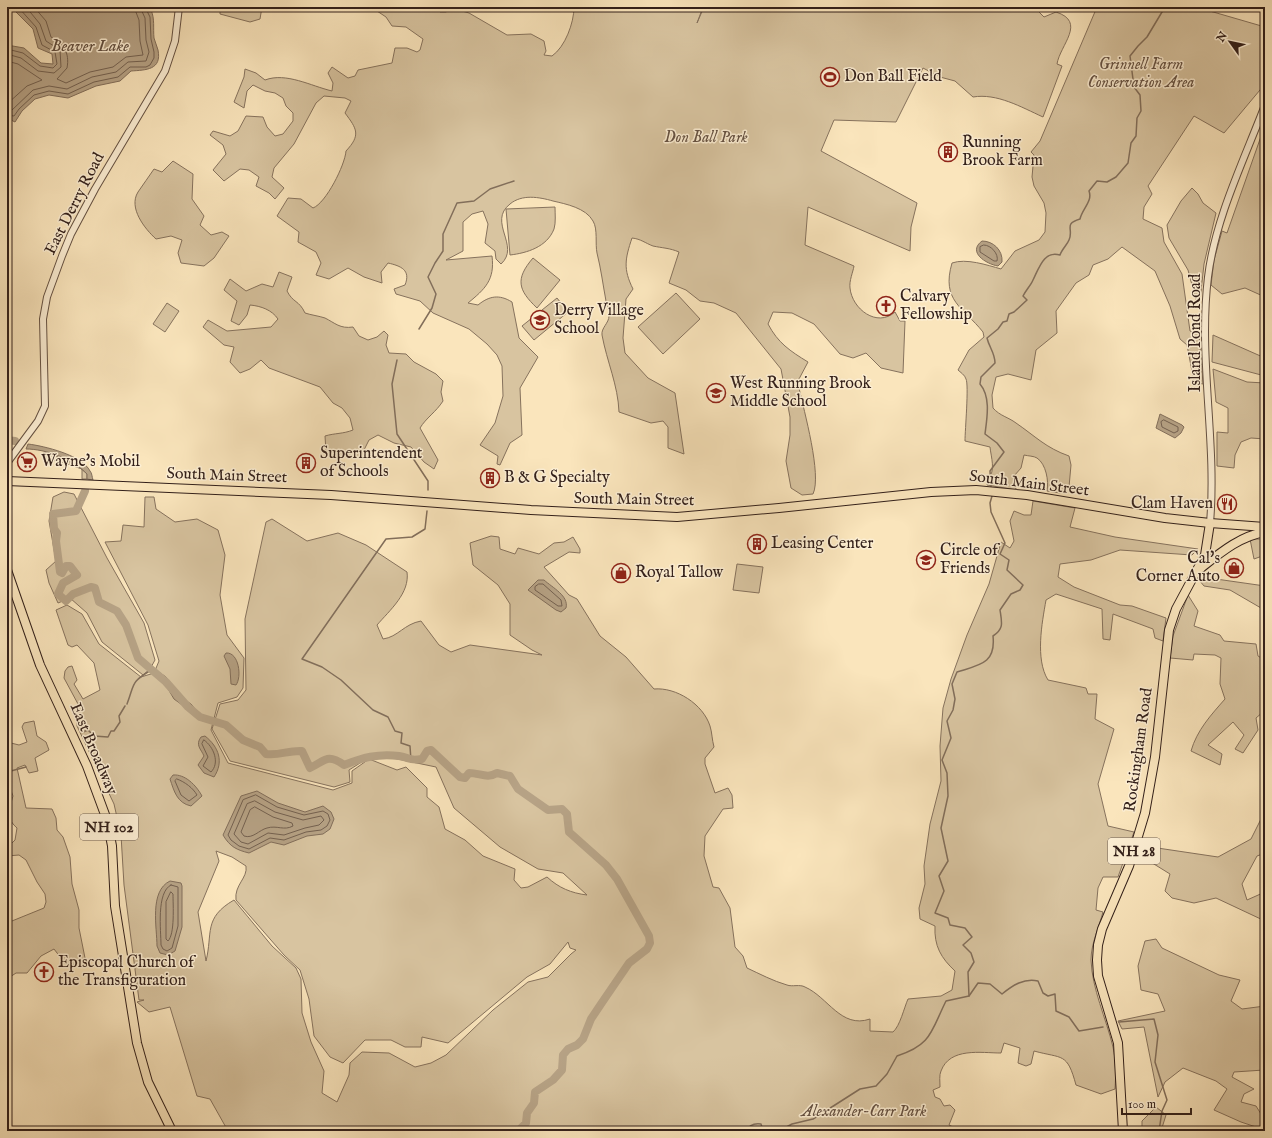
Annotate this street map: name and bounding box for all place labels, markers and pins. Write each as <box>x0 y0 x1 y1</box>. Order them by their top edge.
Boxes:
sports icon: Don Ball Field <box>819 66 841 88</box>
place label: Don Ball Field <box>844 67 942 87</box>
place label: Running Brook Farm <box>962 133 1043 171</box>
building icon: Running Brook Farm <box>937 141 959 163</box>
place label: Calvary Fellowship <box>900 287 972 325</box>
church icon: Calvary Fellowship <box>875 295 897 317</box>
place label: Derry Village School <box>554 301 644 339</box>
school or university icon: Derry Village School <box>529 309 551 331</box>
place label: West Running Brook Middle School <box>730 374 871 412</box>
school or university icon: West Running Brook Middle School <box>705 382 727 404</box>
place label: Superintendent of Schools <box>320 444 423 482</box>
supermarket icon: Wayne's Mobil <box>16 451 38 473</box>
place label: Wayne's Mobil <box>41 452 140 472</box>
building icon: Superintendent of Schools <box>295 452 317 474</box>
building icon: B & G Specialty <box>479 467 501 489</box>
place label: B & G Specialty <box>504 468 610 488</box>
restaurant icon: Clam Haven <box>1216 493 1238 515</box>
place label: Clam Haven <box>1131 494 1213 514</box>
building icon: Leasing Center <box>746 533 768 555</box>
place label: Leasing Center <box>771 534 873 554</box>
place label: Circle of Friends <box>940 541 1001 579</box>
school or university icon: Circle of Friends <box>915 549 937 571</box>
place label: Cal's Corner Auto <box>1136 549 1220 587</box>
shop icon: Cal's Corner Auto <box>1223 557 1245 579</box>
shop icon: Royal Tallow <box>610 562 632 584</box>
place label: Royal Tallow <box>635 563 724 583</box>
place label: Episcopal Church of the Transfiguration <box>58 953 197 991</box>
church icon: Episcopal Church of the Transfiguration <box>33 961 55 983</box>

